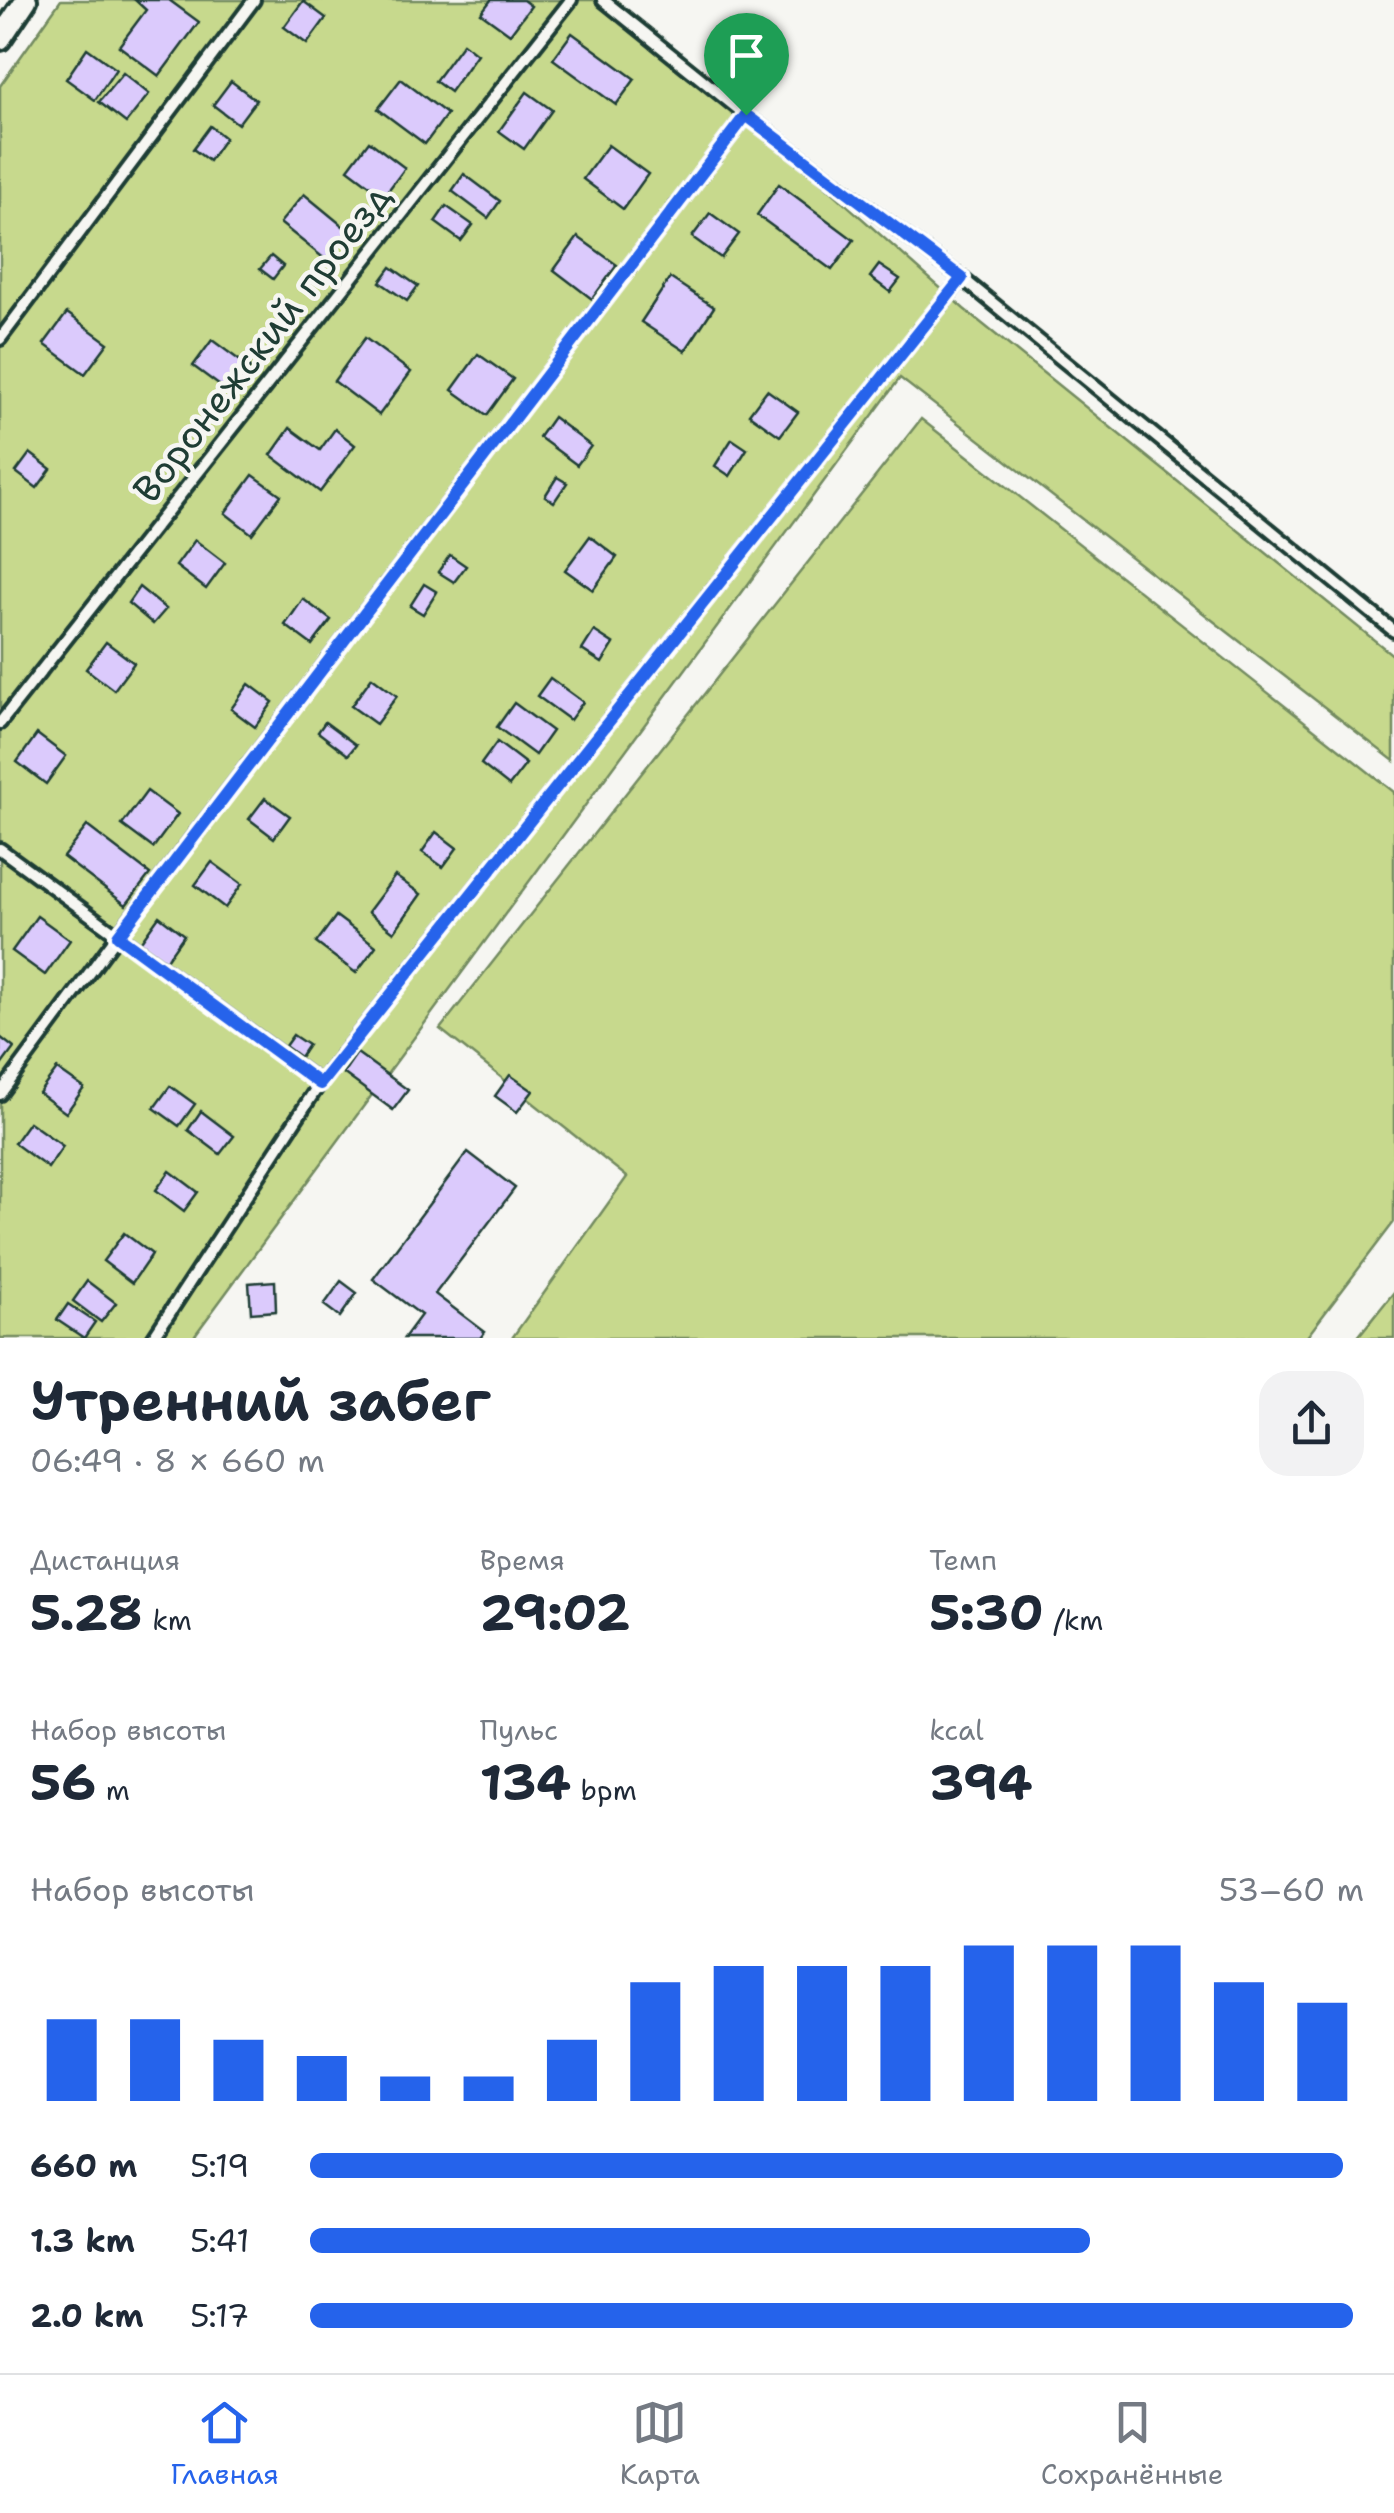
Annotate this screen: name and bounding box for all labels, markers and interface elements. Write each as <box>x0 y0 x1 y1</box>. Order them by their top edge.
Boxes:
pin <box>704 13 789 116</box>
icon: arrive <box>719 28 774 83</box>
street label: Воронежский проезд <box>121 173 402 513</box>
text: Утренний забег <box>30 1364 491 1438</box>
button: share <box>1259 1371 1364 1476</box>
text: 06:49 · 8 × 660 m <box>30 1439 325 1482</box>
text: Дистанция <box>30 1541 180 1579</box>
text: Время <box>480 1541 565 1579</box>
text: Темп <box>929 1541 997 1579</box>
text: 5.28 <box>30 1579 143 1646</box>
text: 29:02 <box>480 1579 630 1646</box>
text: 5:30 <box>929 1579 1044 1646</box>
text: km <box>143 1601 192 1639</box>
text: /km <box>1044 1601 1103 1639</box>
text: Набор высоты <box>30 1711 226 1749</box>
text: Пульс <box>480 1711 558 1749</box>
text: kcal <box>929 1711 984 1749</box>
text: 56 <box>30 1749 96 1816</box>
text: 134 <box>480 1749 571 1816</box>
text: 394 <box>929 1749 1032 1816</box>
text: m <box>96 1771 130 1809</box>
text: bpm <box>571 1771 637 1809</box>
text: Набор высоты <box>30 1868 255 1911</box>
text: 53–60 m <box>1219 1868 1364 1911</box>
text: 660 m <box>30 2144 137 2187</box>
text: 5:19 <box>190 2144 249 2187</box>
text: 1.3 km <box>30 2219 135 2262</box>
text: 5:41 <box>190 2219 249 2262</box>
text: 2.0 km <box>30 2294 144 2337</box>
text: 5:17 <box>190 2294 249 2337</box>
tab: Главная <box>170 2395 279 2493</box>
tab: Карта <box>620 2395 700 2493</box>
tab: Сохранённые <box>1041 2395 1224 2493</box>

